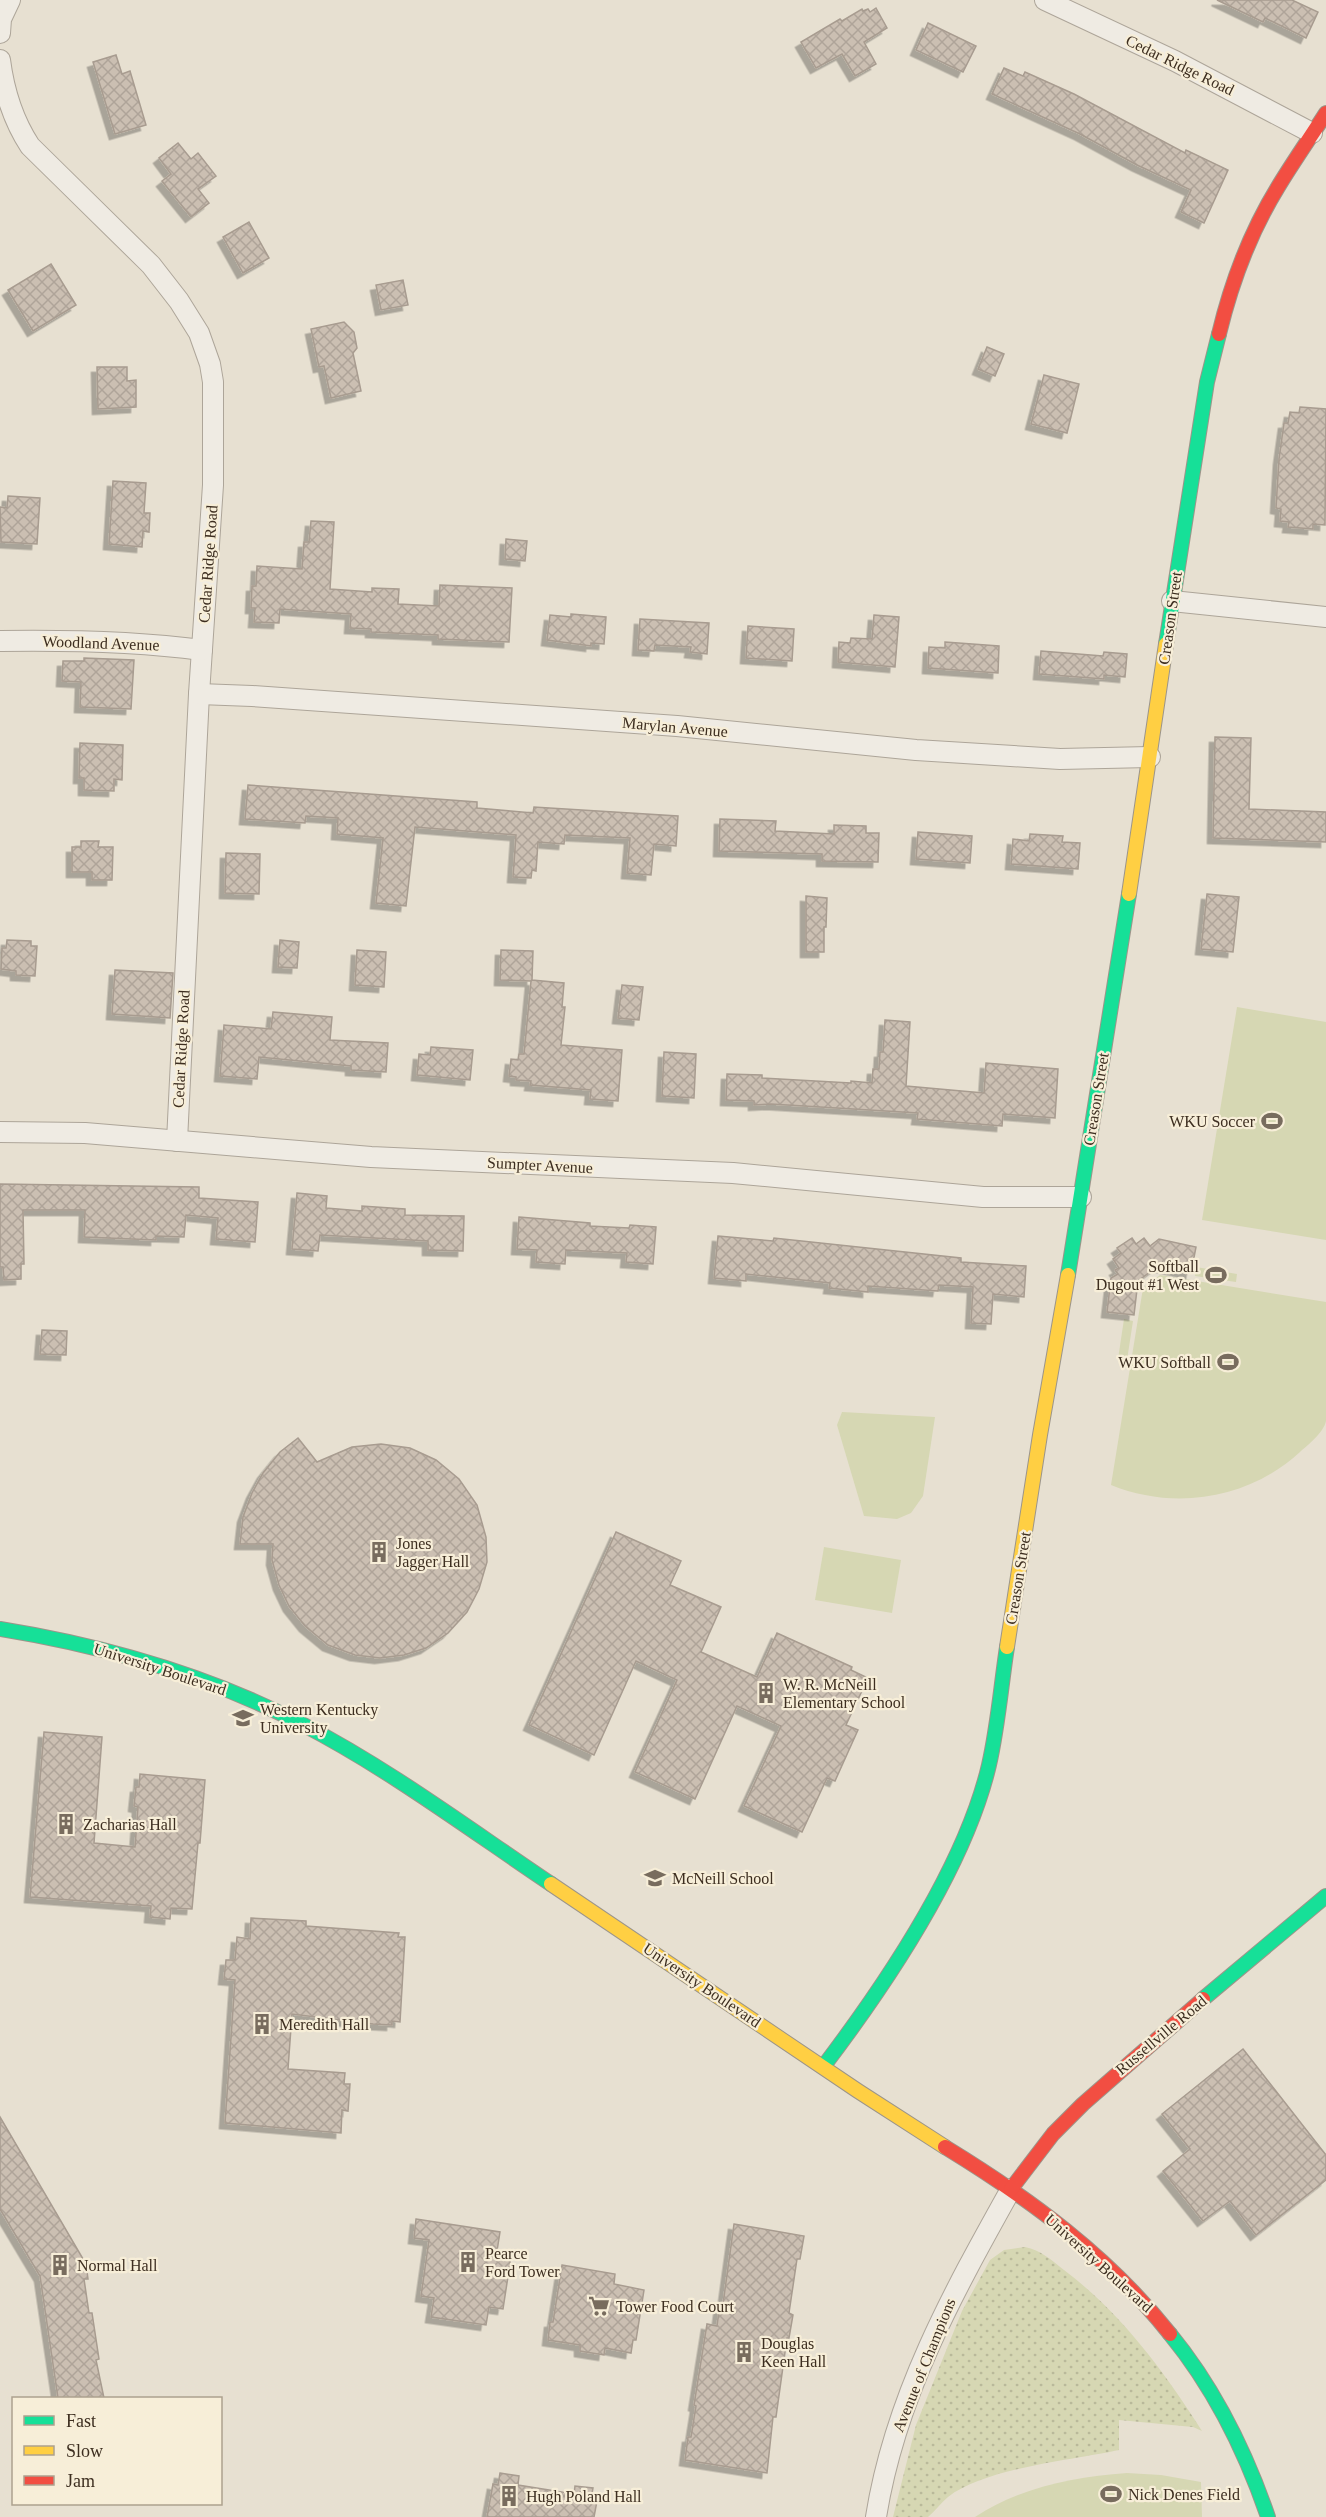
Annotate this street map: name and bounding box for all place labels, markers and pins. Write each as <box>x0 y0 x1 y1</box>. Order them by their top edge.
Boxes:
sports icon: WKU Soccer <box>1260 1109 1284 1133</box>
place label: WKU Soccer <box>1169 1113 1256 1130</box>
place label: Softball Dugout #1 West <box>1096 1258 1200 1294</box>
sports icon: Softball Dugout #1 West <box>1204 1263 1228 1287</box>
sports icon: WKU Softball <box>1216 1350 1240 1374</box>
place label: WKU Softball <box>1118 1354 1212 1371</box>
place label: Jones Jagger Hall <box>396 1535 470 1571</box>
building icon: Jones Jagger Hall <box>367 1540 391 1564</box>
place label: W. R. McNeill Elementary School <box>783 1676 906 1712</box>
building icon: W. R. McNeill Elementary School <box>754 1681 778 1705</box>
place label: Western Kentucky University <box>260 1701 378 1737</box>
school or university icon: Western Kentucky University <box>231 1706 255 1730</box>
building icon: Zacharias Hall <box>54 1812 78 1836</box>
place label: Zacharias Hall <box>83 1816 177 1833</box>
school or university icon: McNeill School <box>643 1866 667 1890</box>
place label: McNeill School <box>672 1870 774 1887</box>
building icon: Meredith Hall <box>250 2012 274 2036</box>
place label: Meredith Hall <box>279 2016 370 2033</box>
place label: Pearce Ford Tower <box>485 2245 560 2280</box>
building icon: Pearce Ford Tower <box>456 2250 480 2274</box>
building icon: Normal Hall <box>48 2253 72 2277</box>
place label: Normal Hall <box>77 2257 158 2274</box>
supermarket icon: Tower Food Court <box>587 2294 611 2318</box>
place label: Tower Food Court <box>616 2298 735 2315</box>
place label: Douglas Keen Hall <box>761 2335 827 2370</box>
building icon: Douglas Keen Hall <box>732 2340 756 2364</box>
sports icon: Nick Denes Field <box>1099 2482 1123 2506</box>
building icon: Hugh Poland Hall <box>497 2484 521 2508</box>
place label: Nick Denes Field <box>1128 2486 1240 2503</box>
place label: Hugh Poland Hall <box>526 2488 642 2506</box>

